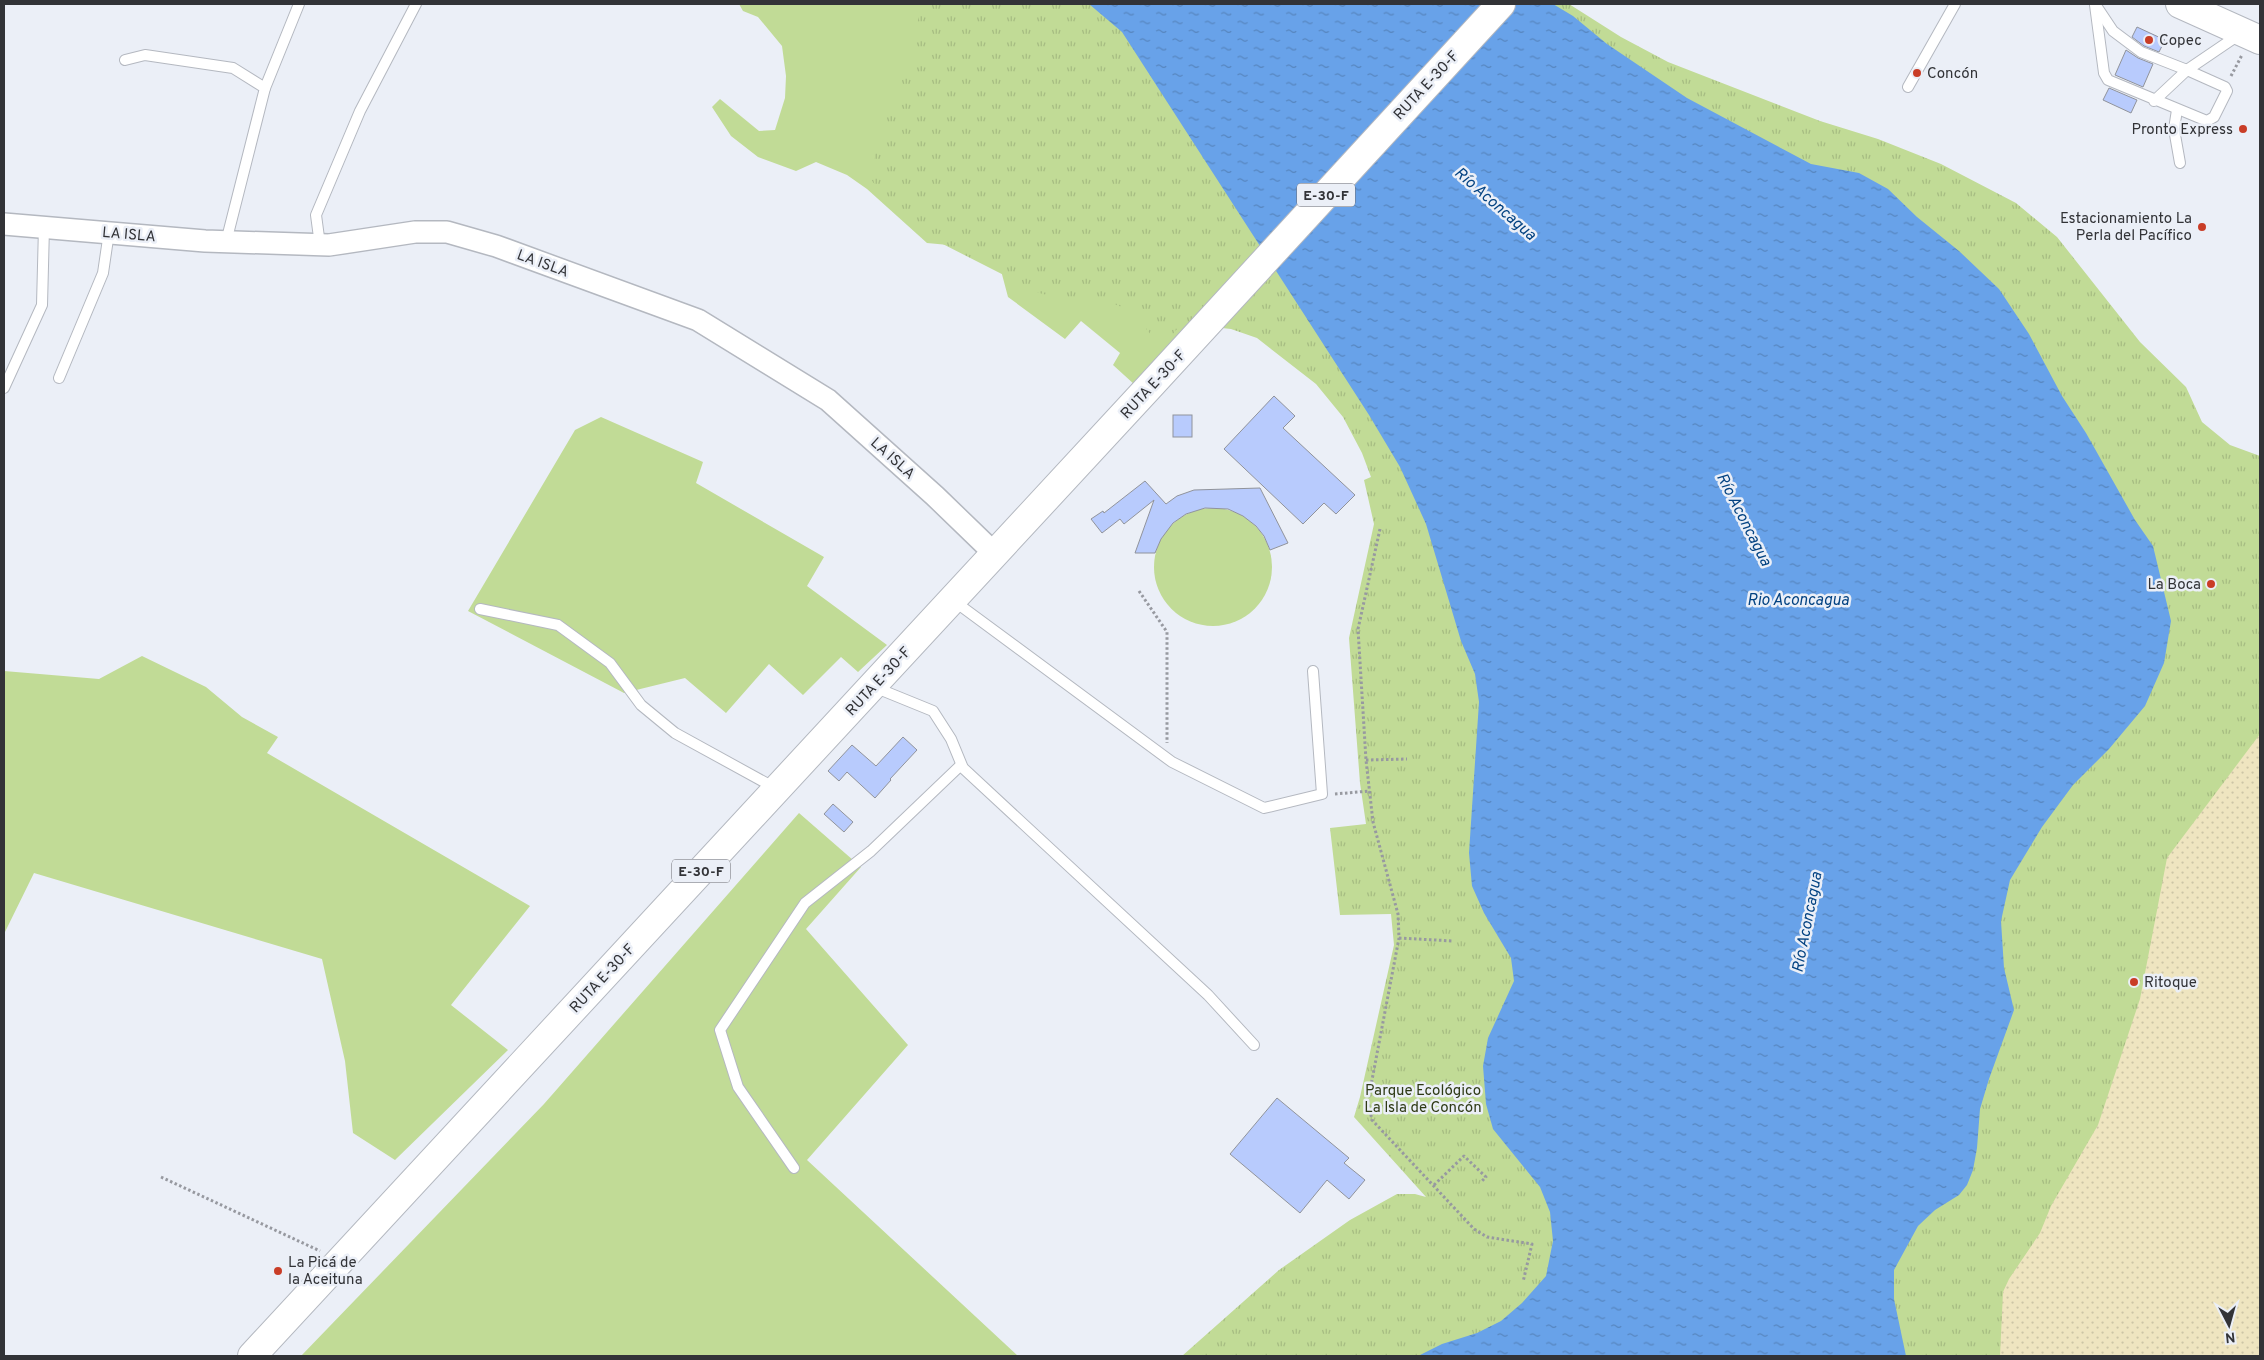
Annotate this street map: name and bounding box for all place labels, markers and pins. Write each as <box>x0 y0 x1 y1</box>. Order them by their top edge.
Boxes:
place label: Copec <box>2159 32 2202 51</box>
marker: Copec <box>2143 34 2155 46</box>
place label: Concón <box>1927 65 1978 84</box>
marker: Concón <box>1911 67 1923 79</box>
place label: Pronto Express <box>2131 121 2233 140</box>
marker: Pronto Express <box>2237 123 2249 135</box>
place label: Estacionamiento La Perla del Pacífico <box>2060 210 2192 246</box>
marker: Estacionamiento La Perla del Pacífico <box>2196 221 2208 233</box>
place label: La Boca <box>2147 576 2201 595</box>
marker: La Boca <box>2205 578 2217 590</box>
place label: Ritoque <box>2144 974 2197 993</box>
marker: Ritoque <box>2128 976 2140 988</box>
place label: La Picá de la Aceituna <box>288 1254 363 1290</box>
marker: La Picá de la Aceituna <box>272 1265 284 1277</box>

